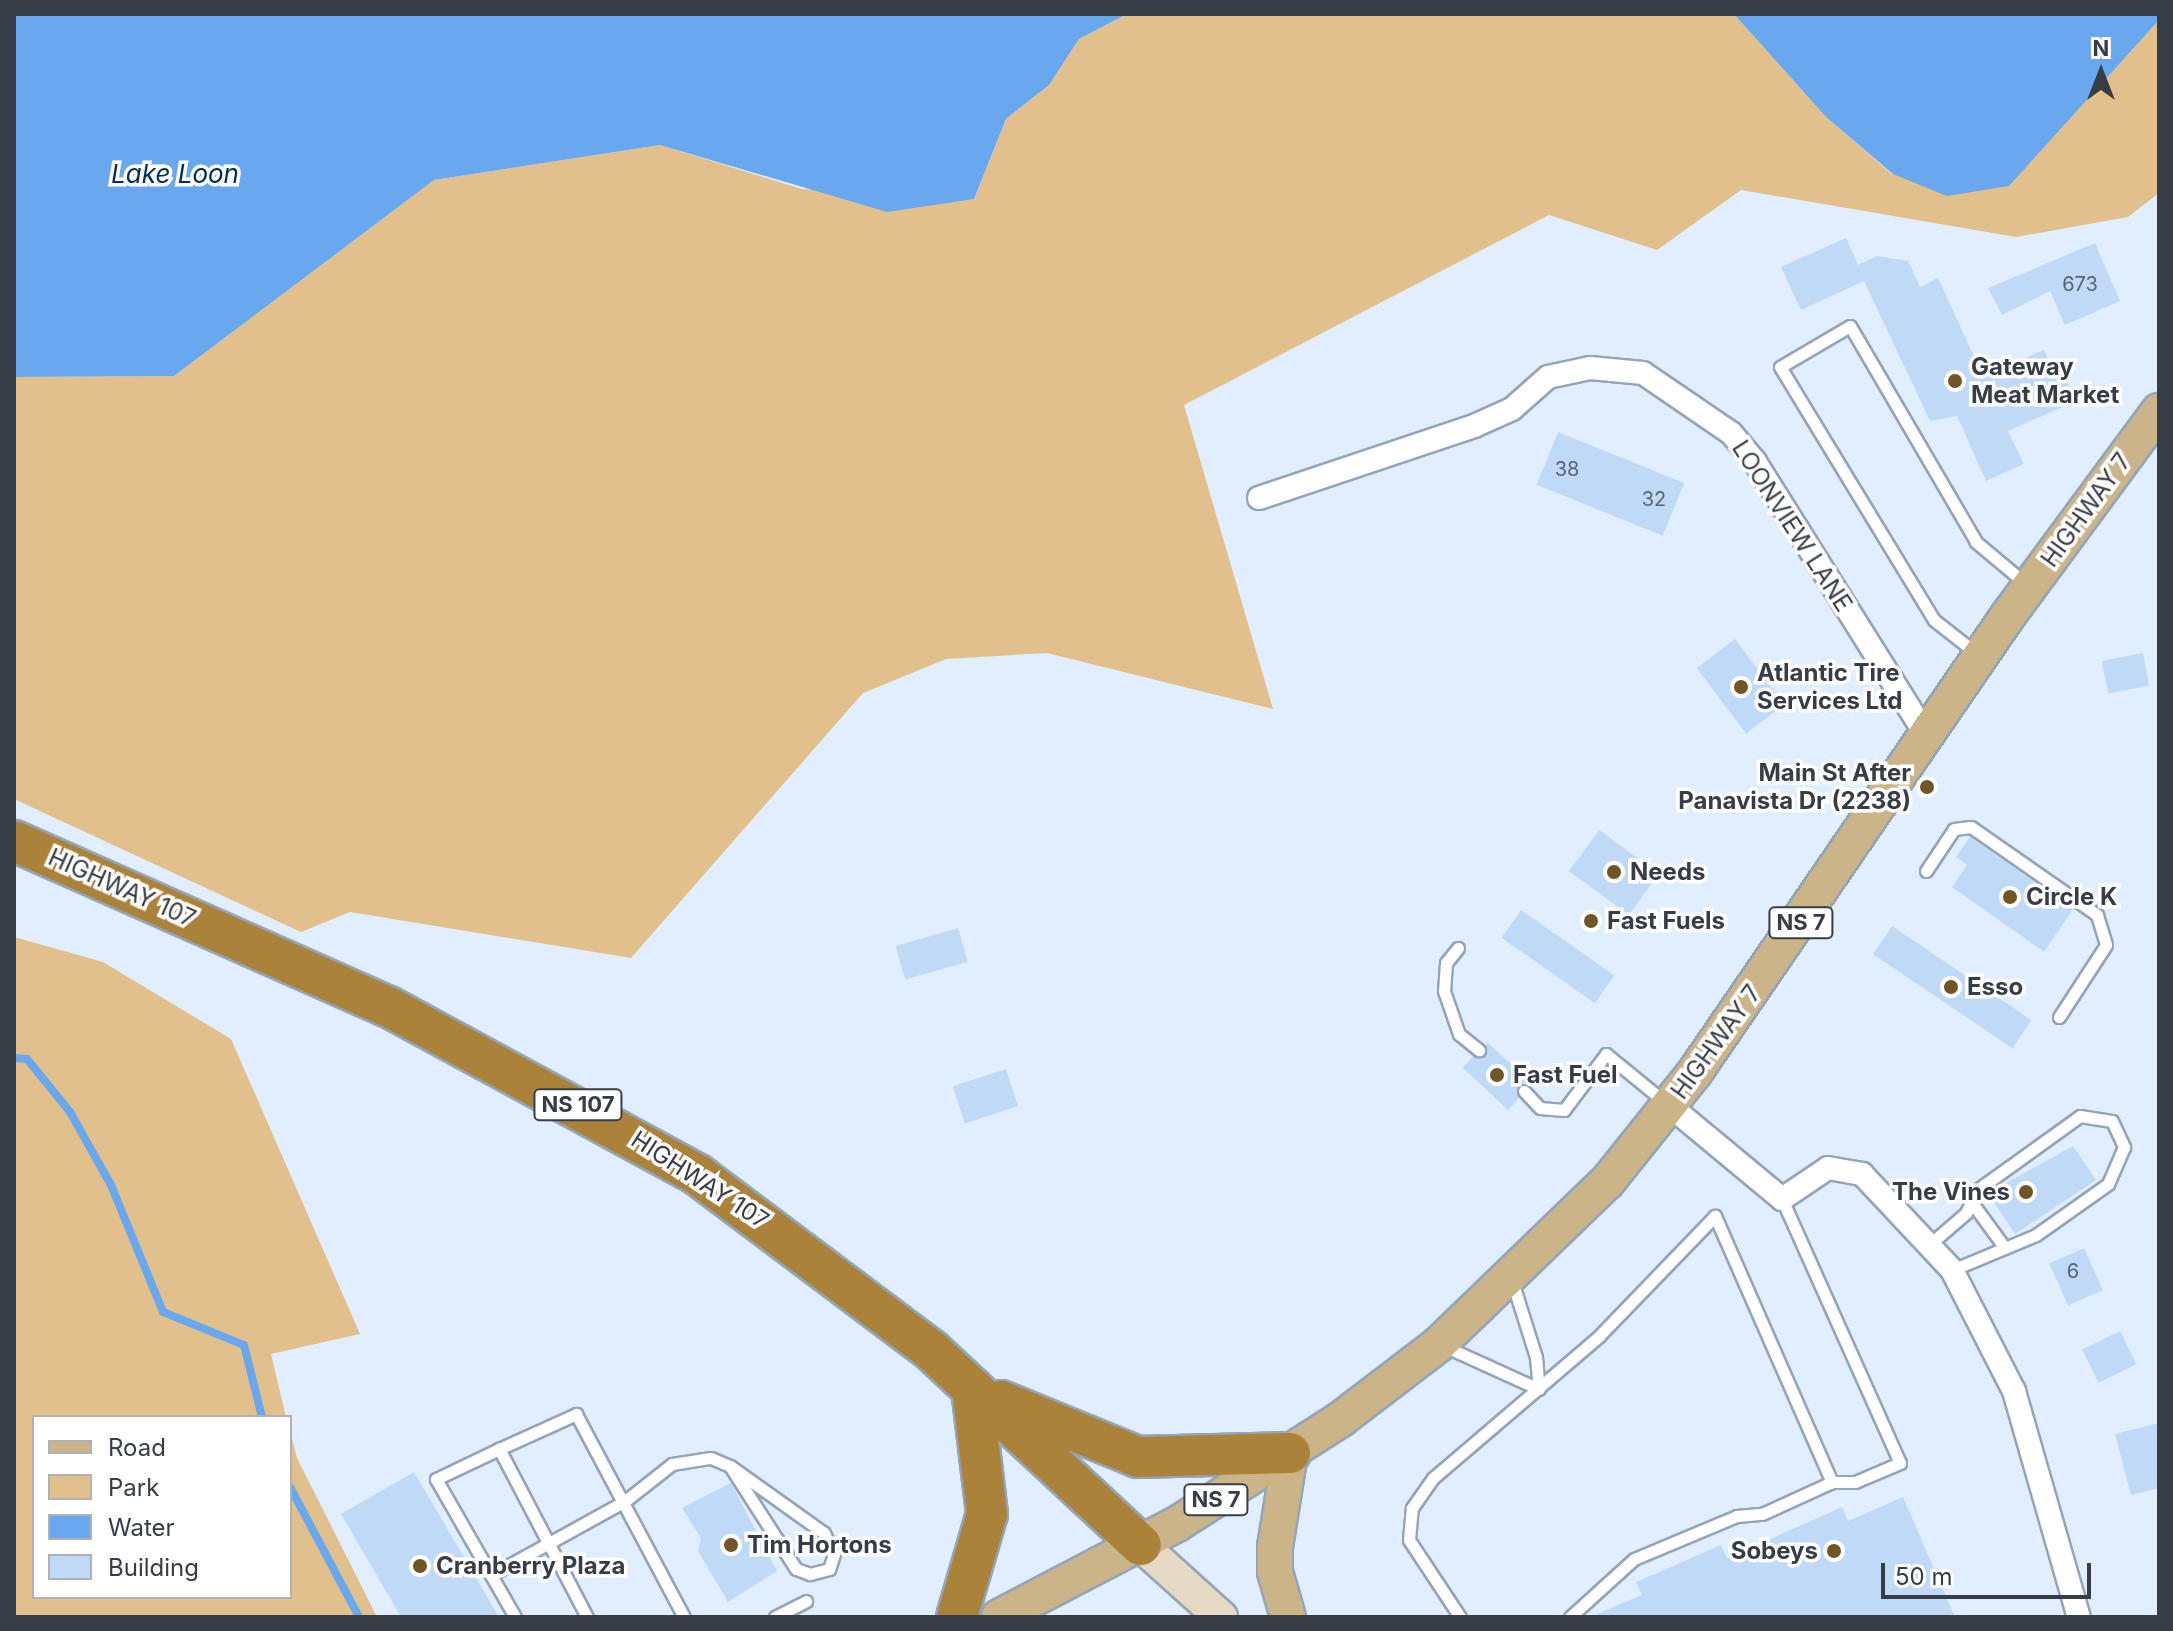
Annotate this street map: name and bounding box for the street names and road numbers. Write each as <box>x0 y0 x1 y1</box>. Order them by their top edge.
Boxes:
street label: LOONVIEW LANE <box>1726 435 1858 617</box>
street label: HIGHWAY 7 <box>2035 447 2137 573</box>
street label: HIGHWAY 107 <box>44 843 200 933</box>
road number: NS 7 <box>1767 905 1835 941</box>
street label: HIGHWAY 7 <box>1665 979 1767 1105</box>
road number: NS 107 <box>532 1087 624 1123</box>
street label: HIGHWAY 107 <box>626 1125 774 1235</box>
road number: NS 7 <box>1182 1482 1250 1518</box>

